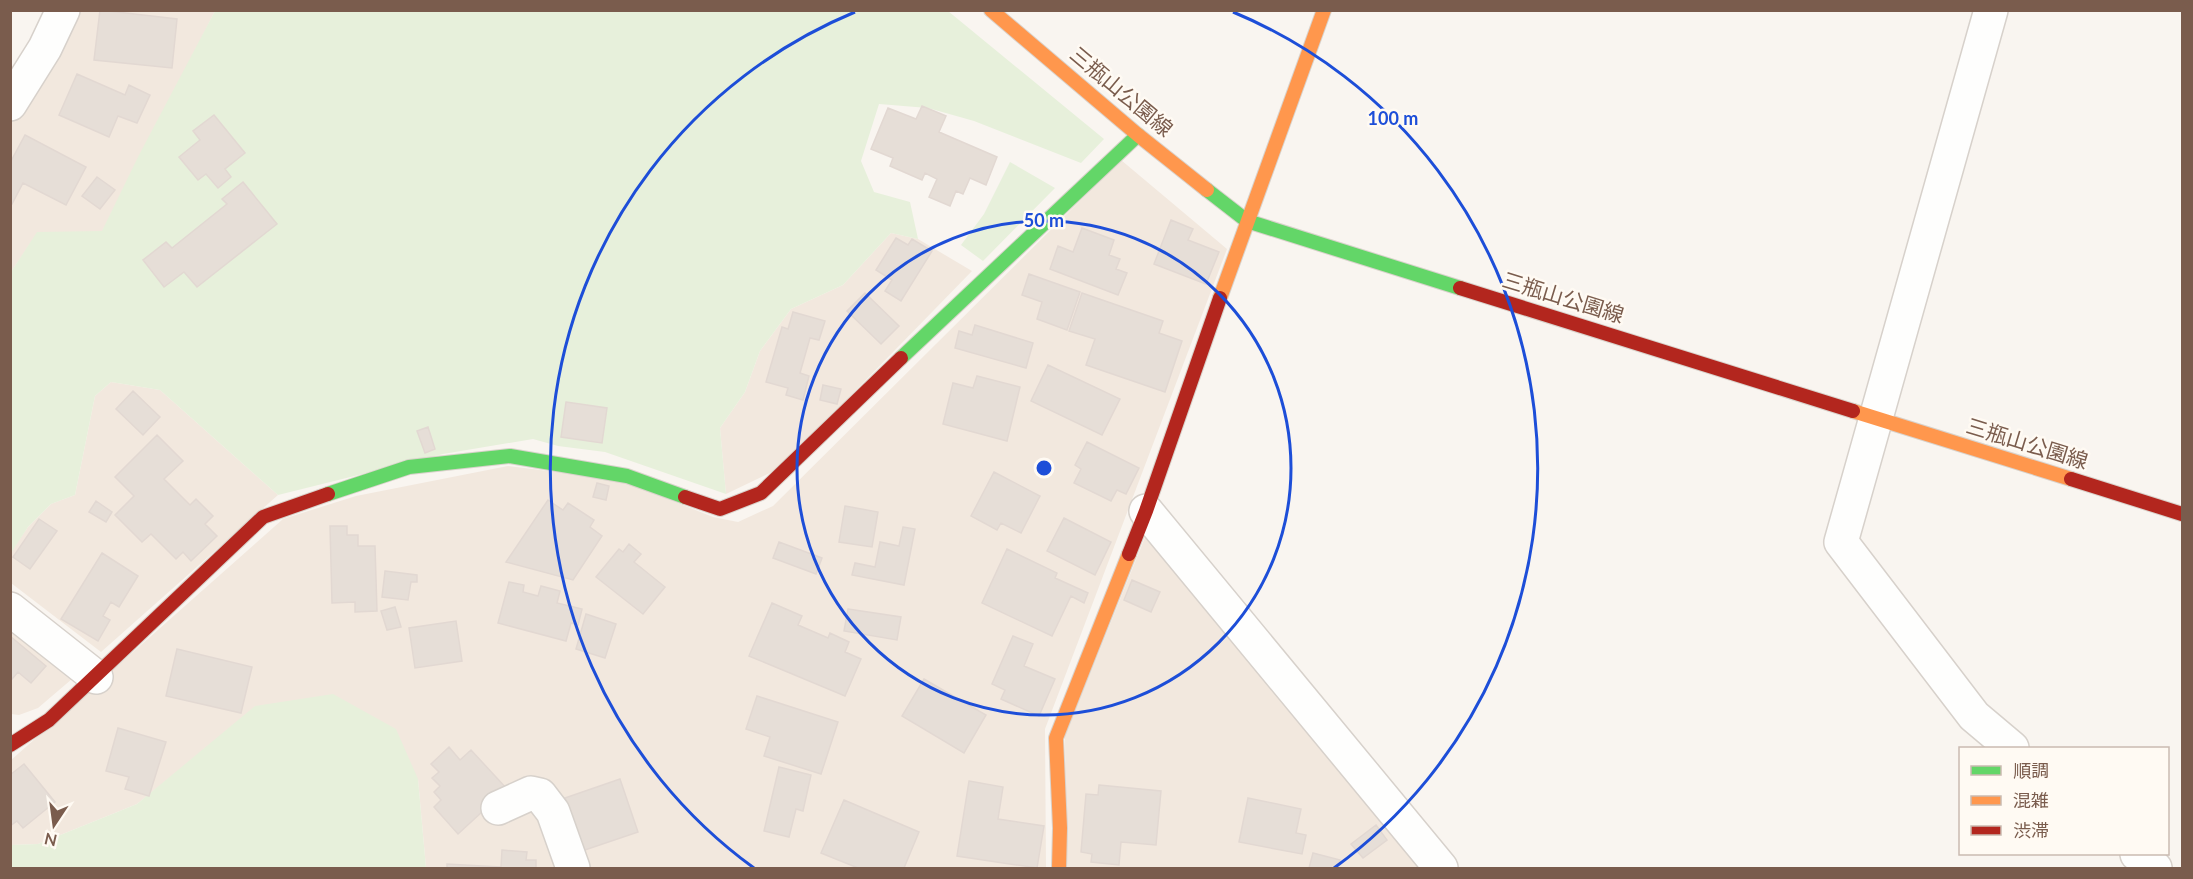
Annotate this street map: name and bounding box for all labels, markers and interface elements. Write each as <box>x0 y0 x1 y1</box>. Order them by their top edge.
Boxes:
street label: 三瓶山公園線 <box>1066 41 1178 141</box>
text: 100 m <box>1368 107 1418 129</box>
text: 50 m <box>1024 209 1064 231</box>
street label: 三瓶山公園線 <box>1500 266 1627 327</box>
street label: 三瓶山公園線 <box>1964 412 2091 473</box>
centre of rings <box>1034 458 1054 478</box>
legend <box>1959 747 2169 855</box>
text: 順調 <box>2013 759 2049 781</box>
text: 混雑 <box>2013 789 2049 811</box>
north arrow <box>24 795 84 855</box>
text: 渋滞 <box>2013 819 2049 841</box>
text: N <box>42 829 59 851</box>

